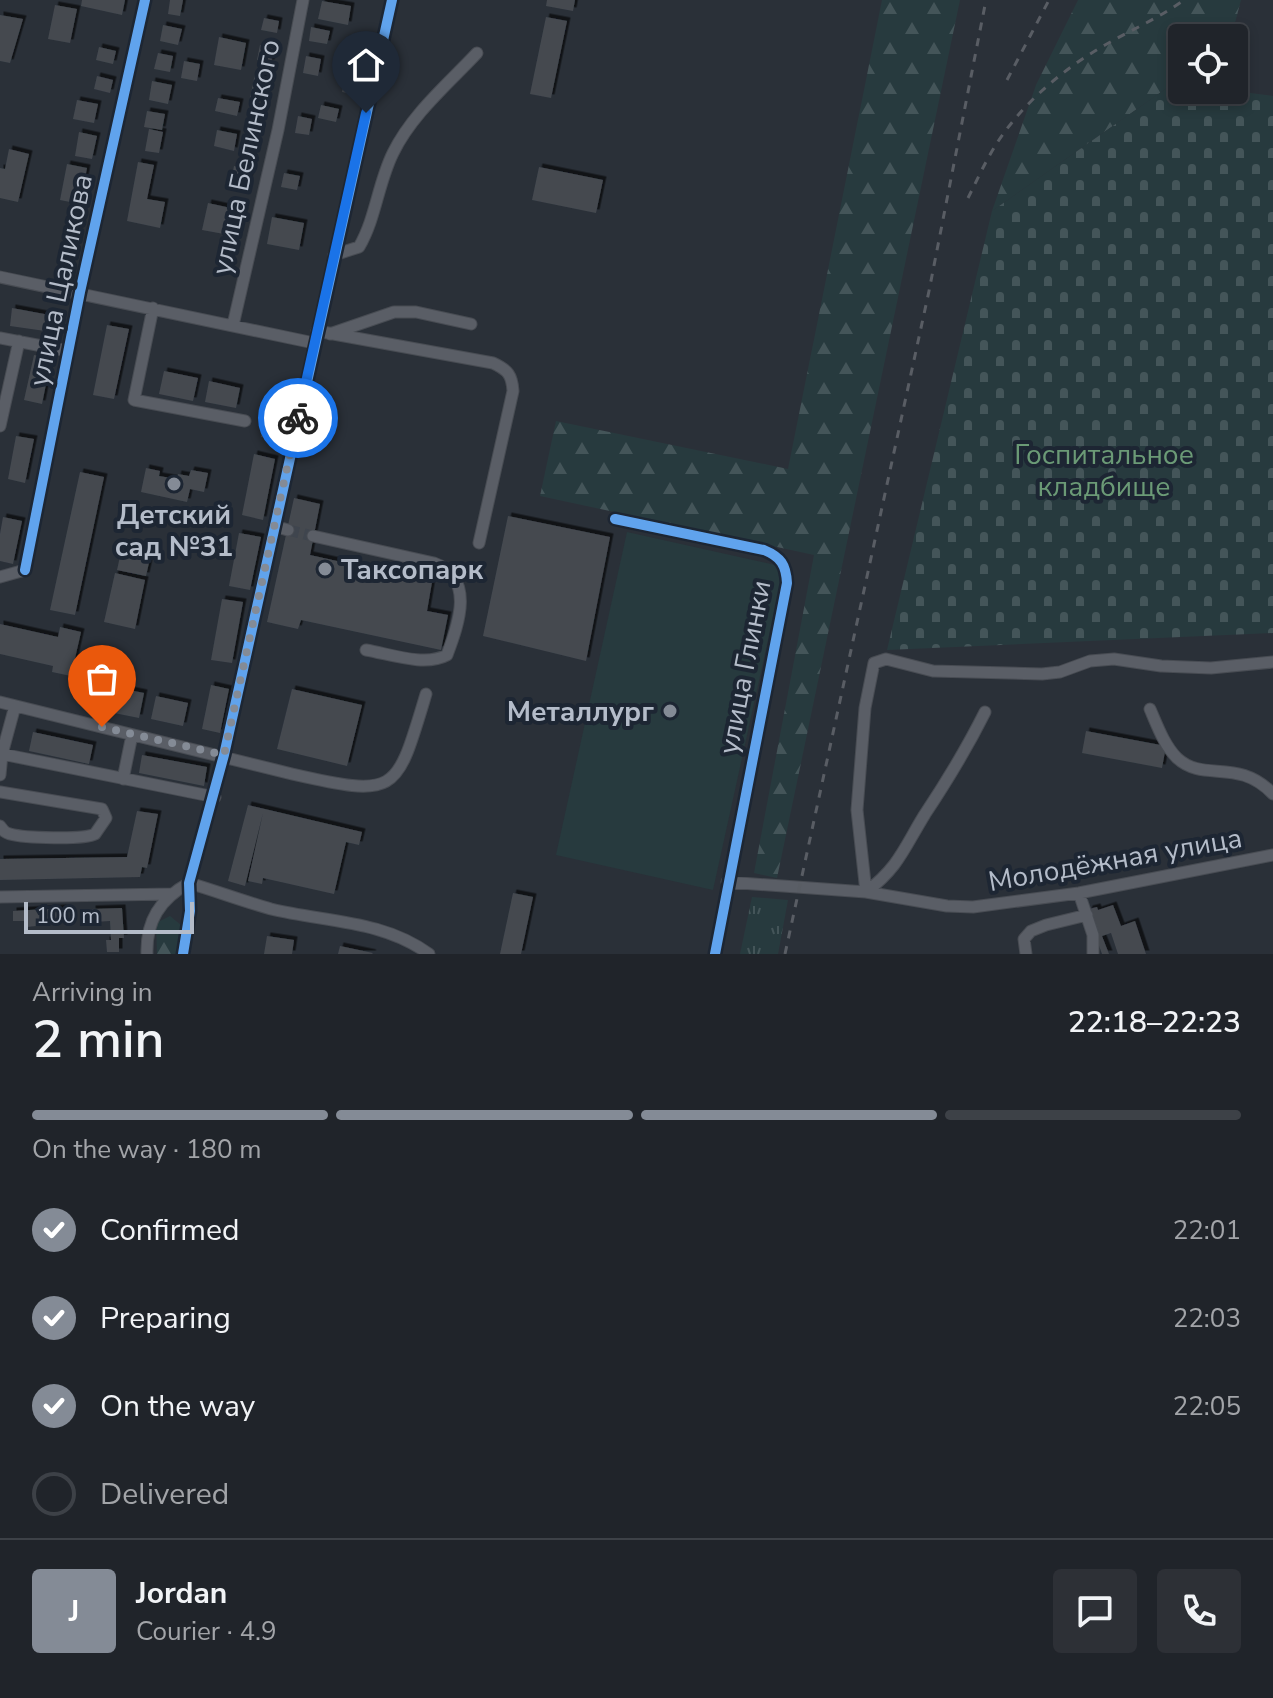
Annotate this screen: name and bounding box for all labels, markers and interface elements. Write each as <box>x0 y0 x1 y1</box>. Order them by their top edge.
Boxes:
map controls <box>1168 24 1248 104</box>
button: locate <box>1168 24 1248 104</box>
pin <box>332 31 400 113</box>
street label: улица Белинского <box>202 36 289 278</box>
icon: home <box>344 43 388 87</box>
street label: улица Цаликова <box>20 171 102 390</box>
courier <box>258 378 338 458</box>
icon: bike <box>276 396 320 440</box>
park label: Госпитальное кладбище <box>1014 436 1194 506</box>
marker: Детский сад №31 <box>165 475 183 493</box>
place label: Детский сад №31 <box>115 496 233 566</box>
place label: Таксопарк <box>341 551 484 589</box>
marker: Таксопарк <box>316 560 334 578</box>
street label: улица Глинки <box>710 577 780 757</box>
pin <box>68 645 136 727</box>
icon: bag <box>80 657 124 701</box>
place label: Металлург <box>507 693 654 731</box>
marker: Металлург <box>661 702 679 720</box>
street label: Молодёжная улица <box>985 819 1245 901</box>
scale bar <box>24 898 194 934</box>
text: 100 m <box>36 901 100 931</box>
text: Arriving in <box>32 975 153 1010</box>
text: 22:18–22:23 <box>1068 1002 1241 1043</box>
text: 2 min <box>32 1004 165 1075</box>
text: On the way · 180 m <box>32 1132 261 1167</box>
icon: check <box>32 1208 76 1252</box>
text: Confirmed <box>100 1210 240 1251</box>
text: 22:01 <box>1173 1213 1241 1248</box>
icon: check <box>32 1296 76 1340</box>
text: Preparing <box>100 1298 231 1339</box>
text: 22:03 <box>1173 1301 1241 1336</box>
icon: check <box>32 1384 76 1428</box>
text: On the way <box>100 1386 255 1427</box>
text: 22:05 <box>1173 1389 1241 1424</box>
text: Delivered <box>100 1474 229 1515</box>
button: chat <box>1053 1569 1137 1653</box>
button: phone <box>1157 1569 1241 1653</box>
text: Jordan <box>136 1573 227 1614</box>
text: J <box>69 1591 79 1632</box>
text: Courier · 4.9 <box>136 1614 277 1649</box>

